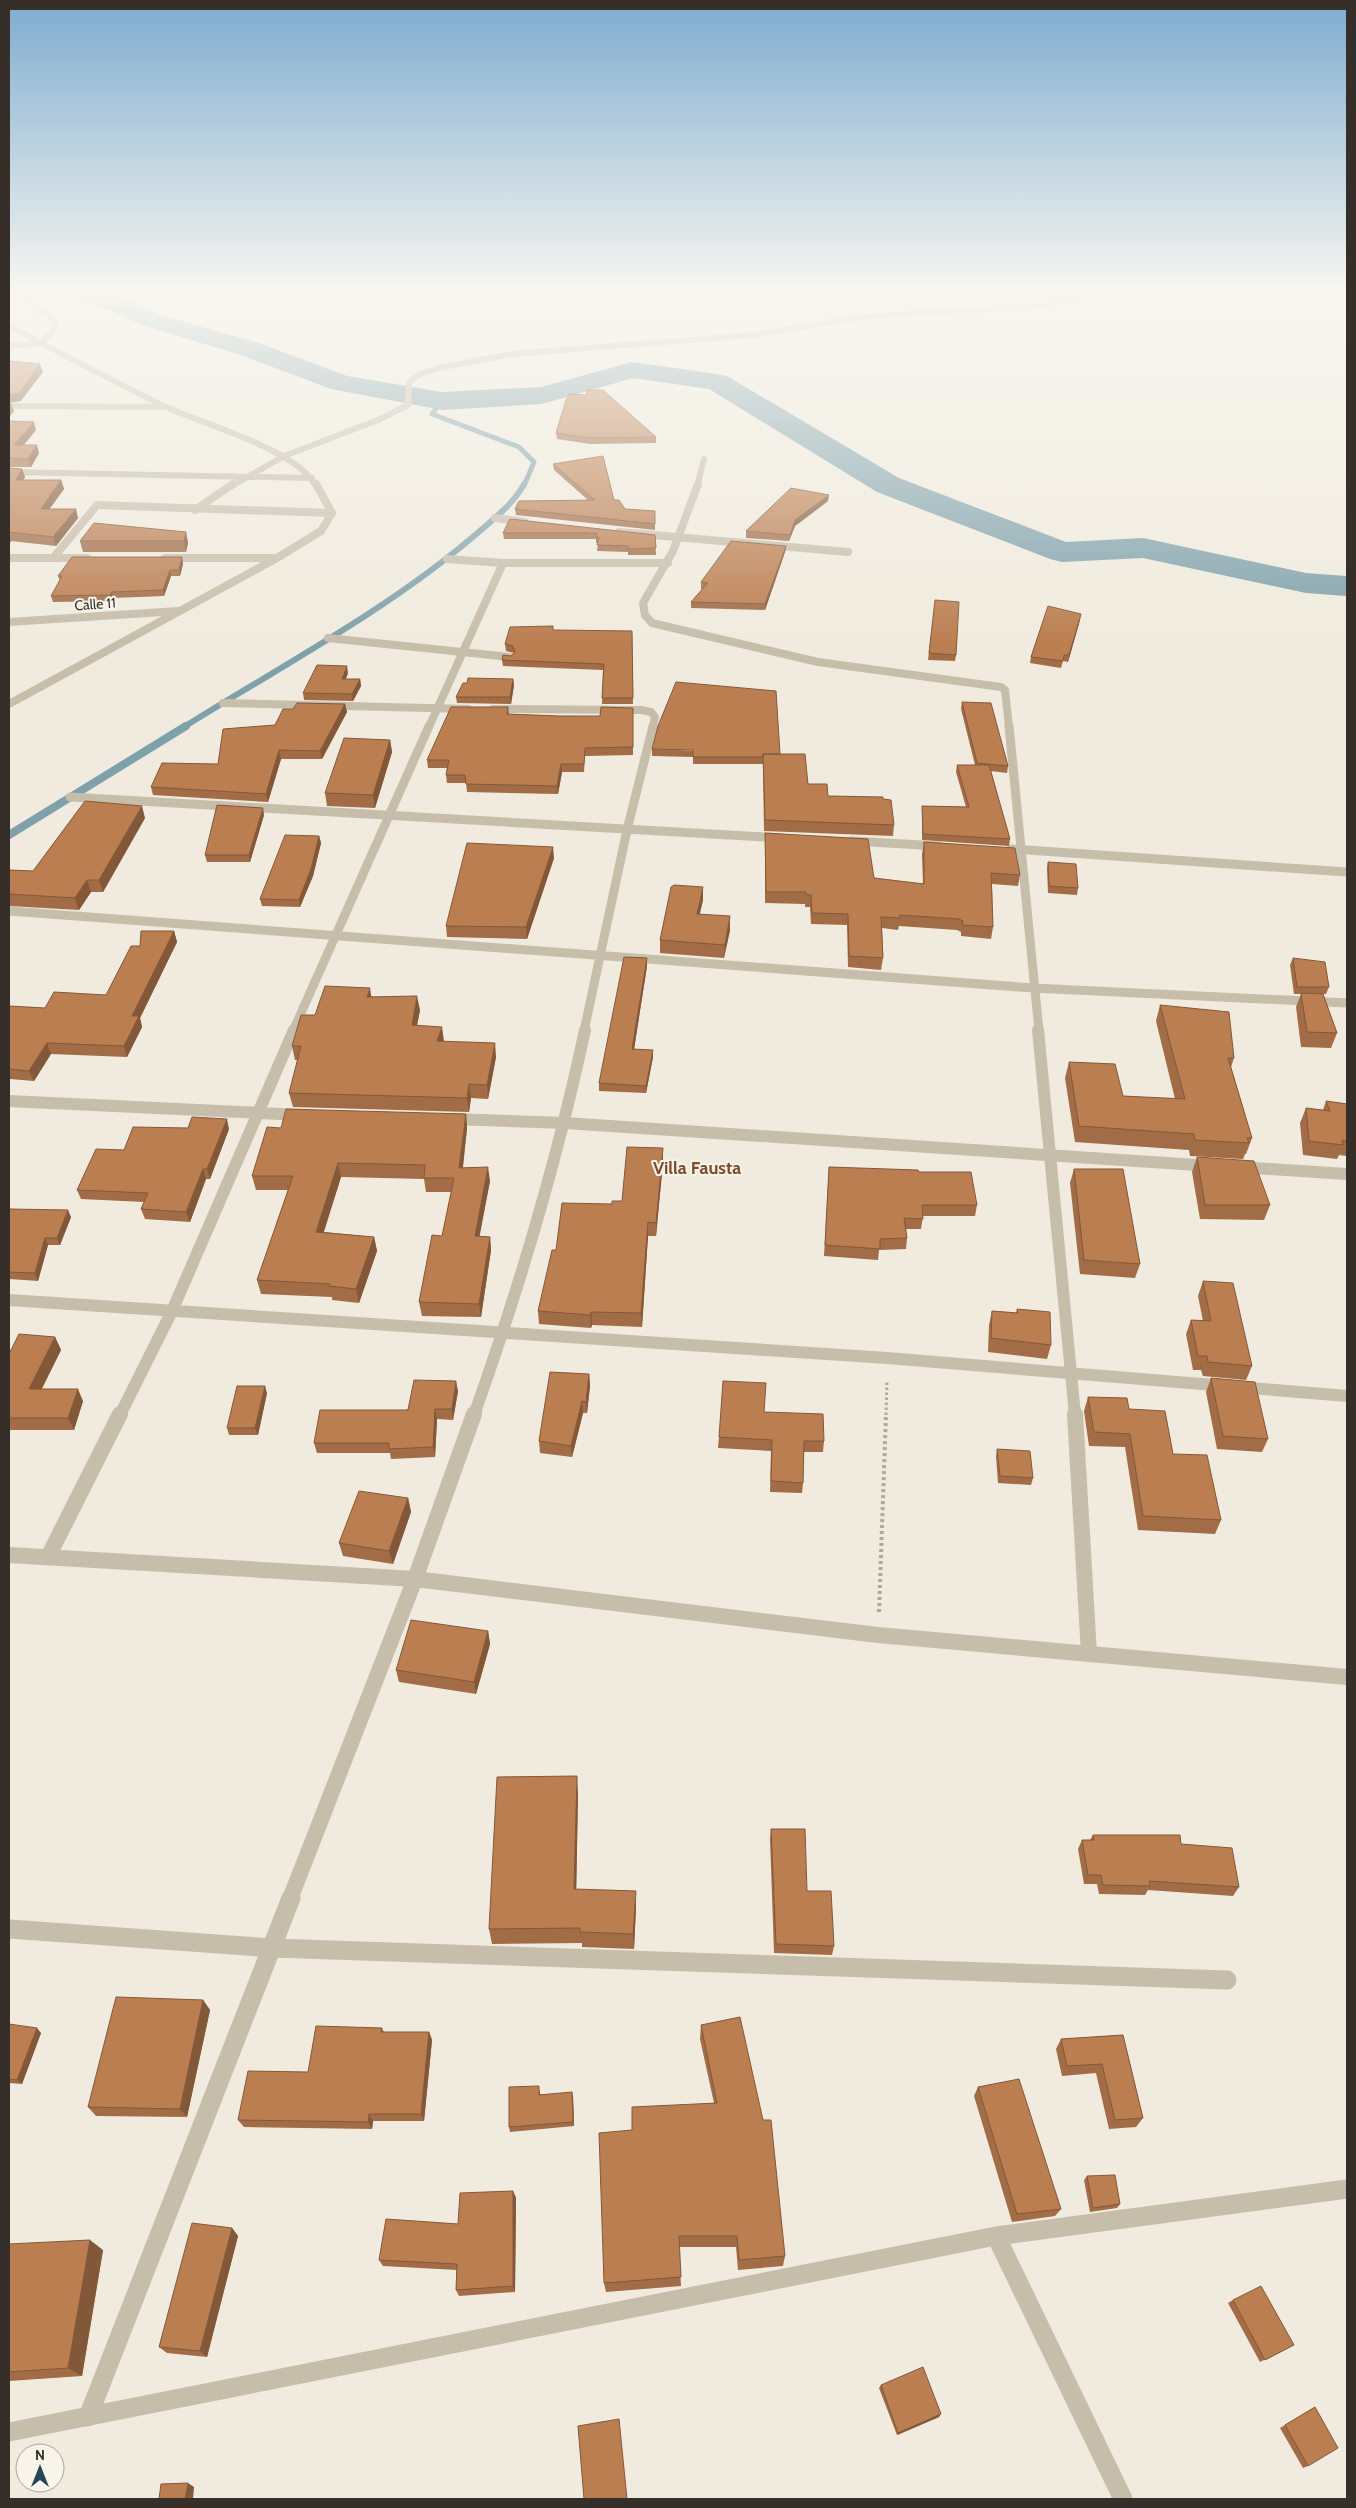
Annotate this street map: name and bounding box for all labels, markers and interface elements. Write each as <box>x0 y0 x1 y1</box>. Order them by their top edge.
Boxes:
street label: Calle 11 <box>74 594 116 614</box>
district label: Villa Fausta <box>653 1157 741 1179</box>
north arrow <box>15 2443 65 2493</box>
text: N <box>35 2446 45 2464</box>

